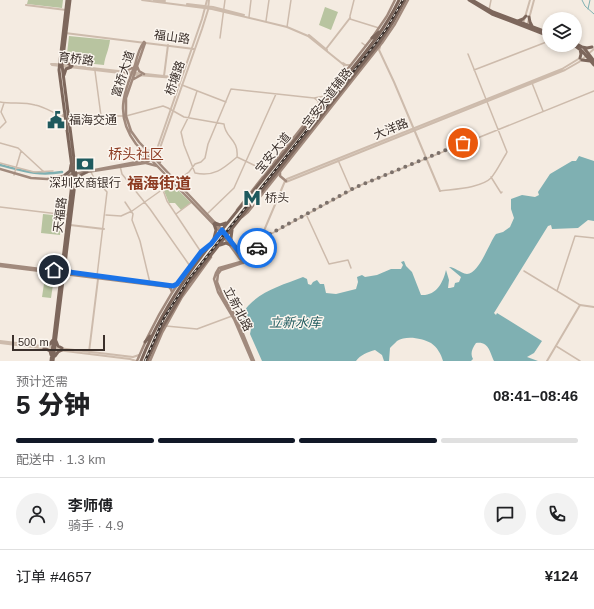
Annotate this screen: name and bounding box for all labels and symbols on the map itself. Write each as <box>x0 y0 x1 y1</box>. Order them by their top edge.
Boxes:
street label: 福山路 <box>153 28 191 46</box>
street label: 富桥大道 <box>109 49 137 99</box>
street label: 育桥路 <box>57 50 95 68</box>
street label: 桥塘路 <box>163 59 187 97</box>
street label: 宝安大道辅路 <box>299 65 355 131</box>
public building icon: 福海交通 <box>46 110 66 130</box>
place label: 福海交通 <box>69 113 117 127</box>
street label: 大洋路 <box>372 116 410 142</box>
pin <box>446 126 480 160</box>
street label: 宝安大道 <box>252 130 294 176</box>
district label: 桥头社区 <box>108 146 164 162</box>
bank icon: 深圳农商银行 <box>75 154 95 174</box>
district label: 福海街道 <box>127 175 191 192</box>
place label: 深圳农商银行 <box>49 176 121 190</box>
metro station icon: 桥头 <box>242 188 262 208</box>
place label: 桥头 <box>265 191 289 205</box>
street label: 天福路 <box>51 196 69 234</box>
courier <box>237 228 277 268</box>
pin <box>37 253 71 287</box>
street label: 立新北路 <box>221 284 255 334</box>
water label: 立新水库 <box>269 315 323 330</box>
scale bar <box>12 333 105 352</box>

